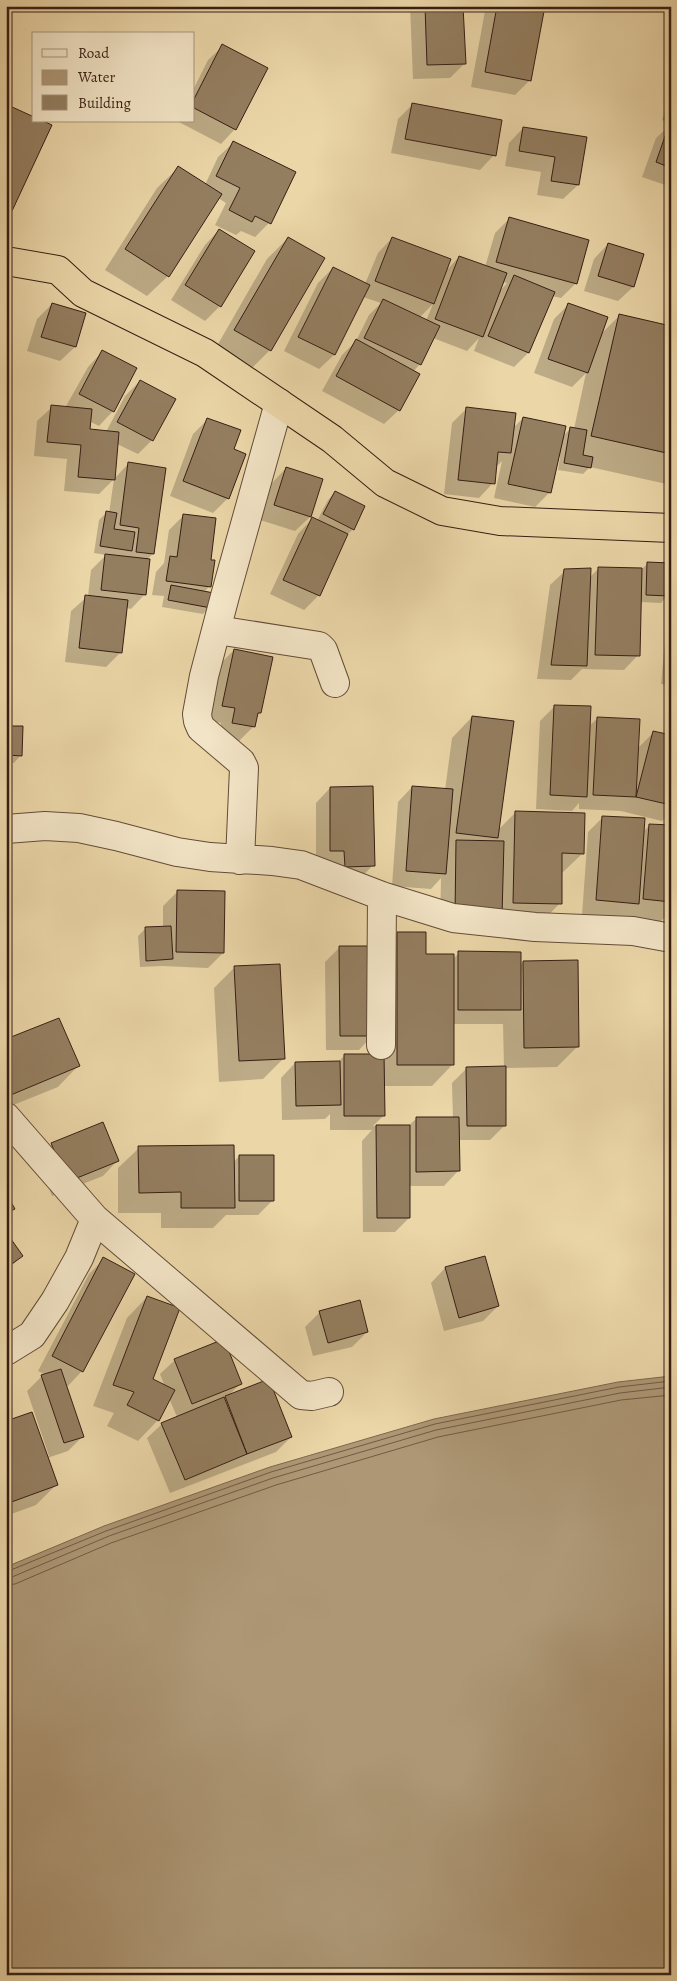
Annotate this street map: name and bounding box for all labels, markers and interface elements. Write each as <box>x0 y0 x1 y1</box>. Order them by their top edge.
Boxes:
legend <box>32 32 195 122</box>
text: Road <box>78 43 110 63</box>
text: Water <box>77 67 115 87</box>
text: Building <box>78 93 131 113</box>

